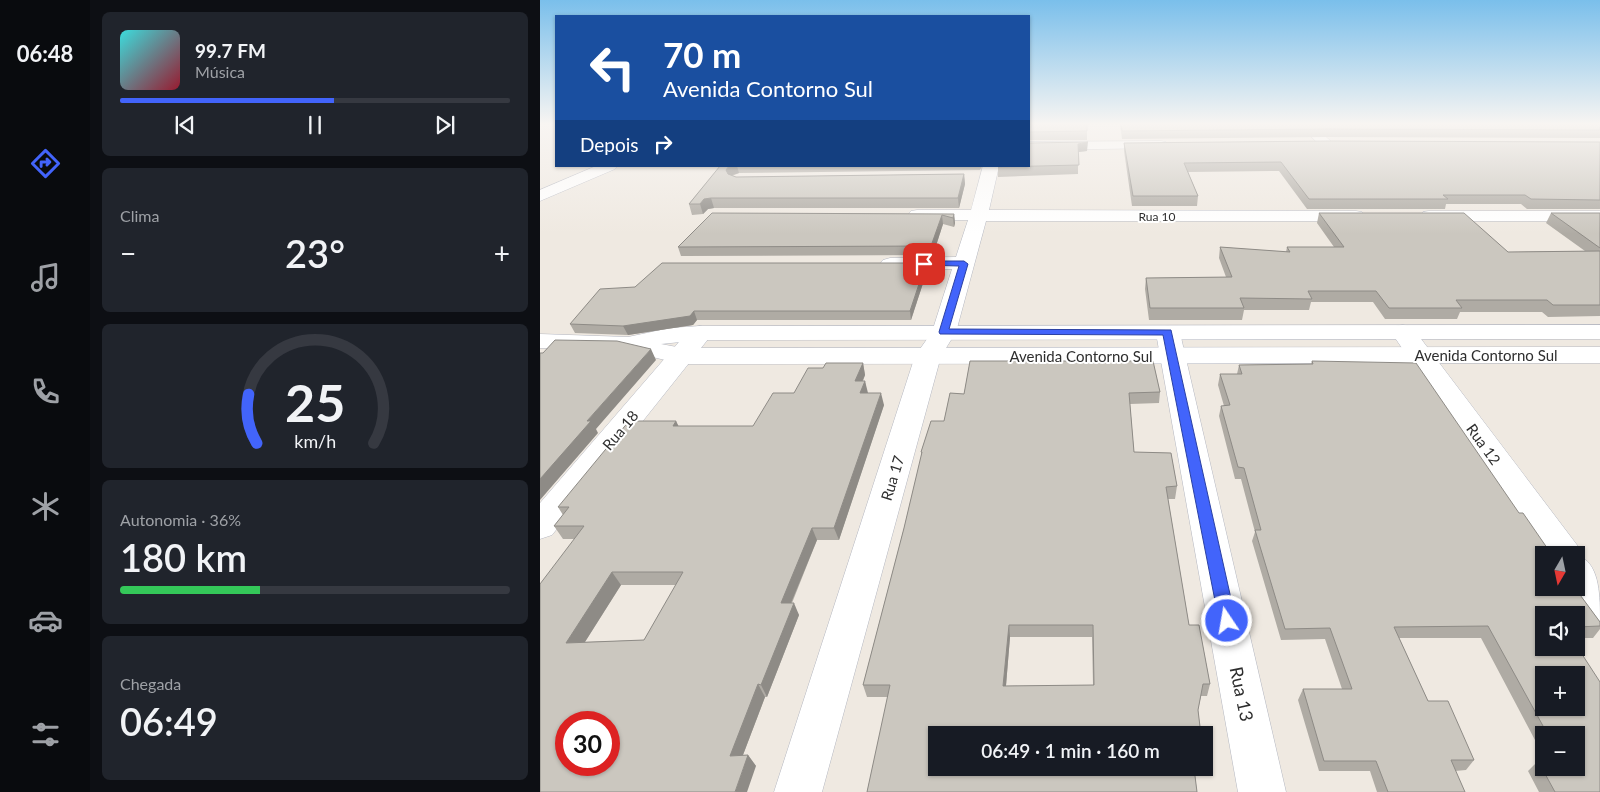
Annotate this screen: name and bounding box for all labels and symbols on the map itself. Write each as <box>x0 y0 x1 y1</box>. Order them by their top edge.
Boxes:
street label: Rua 10 <box>1139 209 1175 224</box>
pin <box>903 243 945 285</box>
street label: Avenida Contorno Sul <box>1414 346 1558 364</box>
street label: Avenida Contorno Sul <box>1009 347 1153 365</box>
street label: Rua 18 <box>598 407 642 453</box>
street label: Rua 12 <box>1463 420 1505 468</box>
street label: Rua 17 <box>877 453 907 503</box>
north arrow <box>1535 546 1585 596</box>
position arrow <box>1200 594 1252 646</box>
street label: Rua 13 <box>1225 665 1259 723</box>
speed limit sign: 30 <box>555 711 620 776</box>

